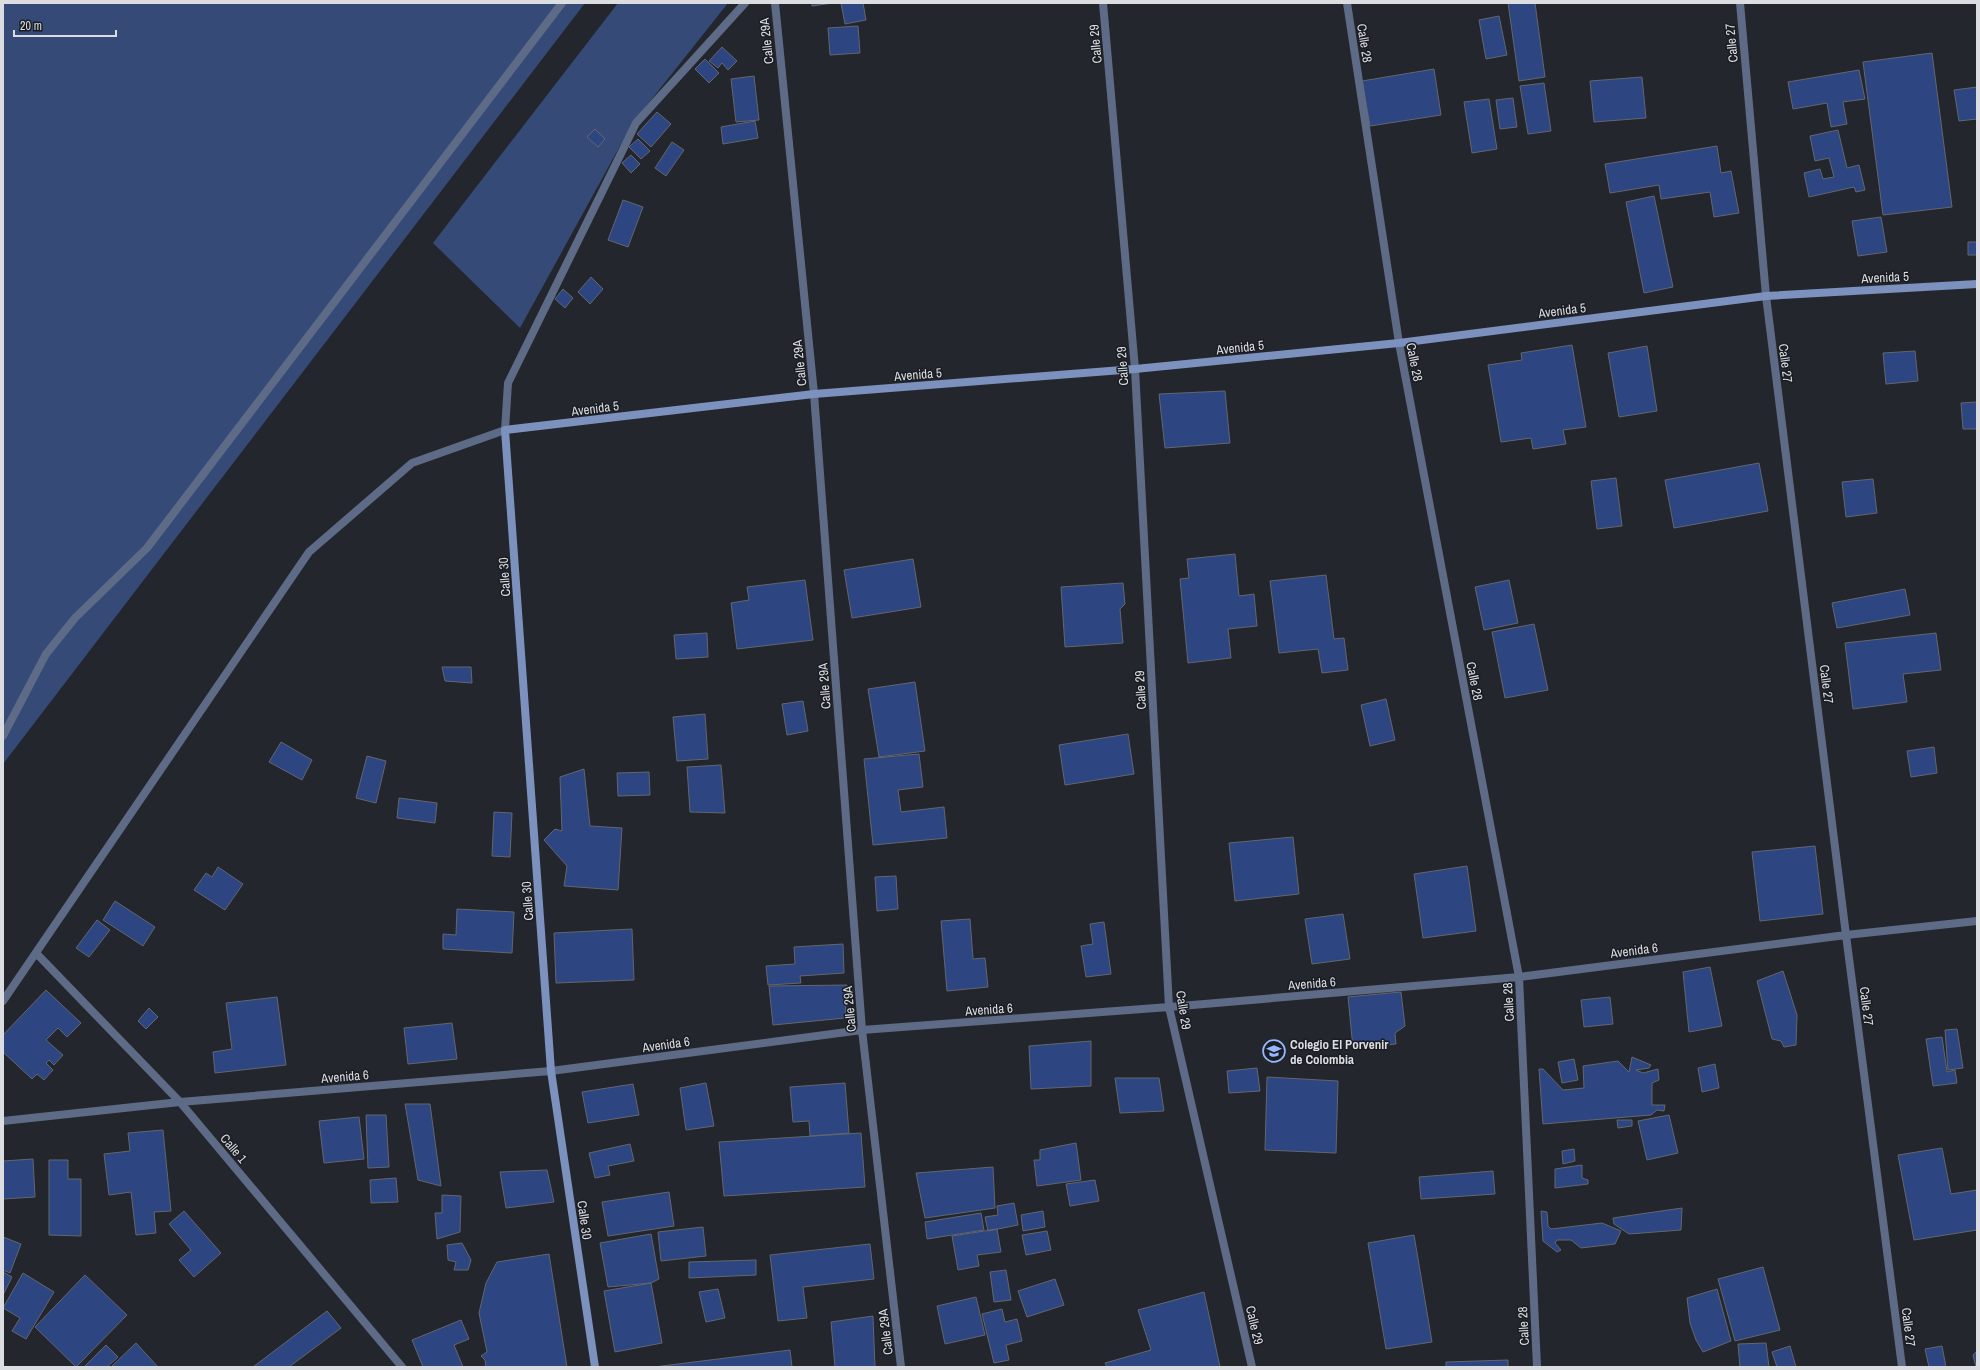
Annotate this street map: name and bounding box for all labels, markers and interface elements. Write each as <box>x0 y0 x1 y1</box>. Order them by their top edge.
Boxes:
scale bar <box>14 12 116 38</box>
street label: Calle 29A <box>756 16 777 65</box>
text: 20 m <box>20 18 42 34</box>
street label: Calle 28 <box>1353 22 1376 64</box>
street label: Calle 27 <box>1721 23 1742 63</box>
street label: Calle 29 <box>1085 24 1106 64</box>
street label: Avenida 5 <box>1860 268 1909 287</box>
street label: Avenida 5 <box>1536 299 1587 322</box>
street label: Avenida 5 <box>1214 337 1265 359</box>
street label: Calle 29A <box>789 338 810 387</box>
street label: Calle 28 <box>1402 341 1427 383</box>
street label: Calle 27 <box>1775 343 1796 384</box>
street label: Calle 29 <box>1113 346 1132 386</box>
street label: Avenida 5 <box>892 364 943 385</box>
street label: Avenida 5 <box>569 397 620 420</box>
street label: Calle 30 <box>495 557 514 597</box>
street label: Calle 28 <box>1462 660 1487 702</box>
street label: Calle 29A <box>814 661 835 710</box>
street label: Calle 27 <box>1816 664 1837 705</box>
street label: Calle 29 <box>1131 670 1150 710</box>
street label: Calle 30 <box>518 881 537 921</box>
street label: Avenida 6 <box>1608 939 1659 962</box>
street label: Avenida 6 <box>1286 973 1337 994</box>
street label: Calle 28 <box>1499 982 1518 1022</box>
street label: Calle 29A <box>839 984 860 1033</box>
street label: Calle 27 <box>1856 986 1877 1027</box>
street label: Calle 29 <box>1172 989 1195 1031</box>
street label: Avenida 6 <box>964 999 1014 1020</box>
street label: Avenida 6 <box>640 1033 691 1056</box>
place label: Colegio El Porvenir de Colombia <box>1290 1036 1389 1068</box>
school or university icon: Colegio El Porvenir de Colombia <box>1261 1038 1287 1064</box>
street label: Avenida 6 <box>319 1066 370 1087</box>
street label: Calle 1 <box>216 1130 251 1167</box>
street label: Calle 30 <box>573 1200 596 1241</box>
street label: Calle 29 <box>1242 1304 1267 1346</box>
street label: Calle 28 <box>1514 1306 1533 1346</box>
street label: Calle 29A <box>874 1307 897 1356</box>
street label: Calle 27 <box>1898 1307 1919 1348</box>

